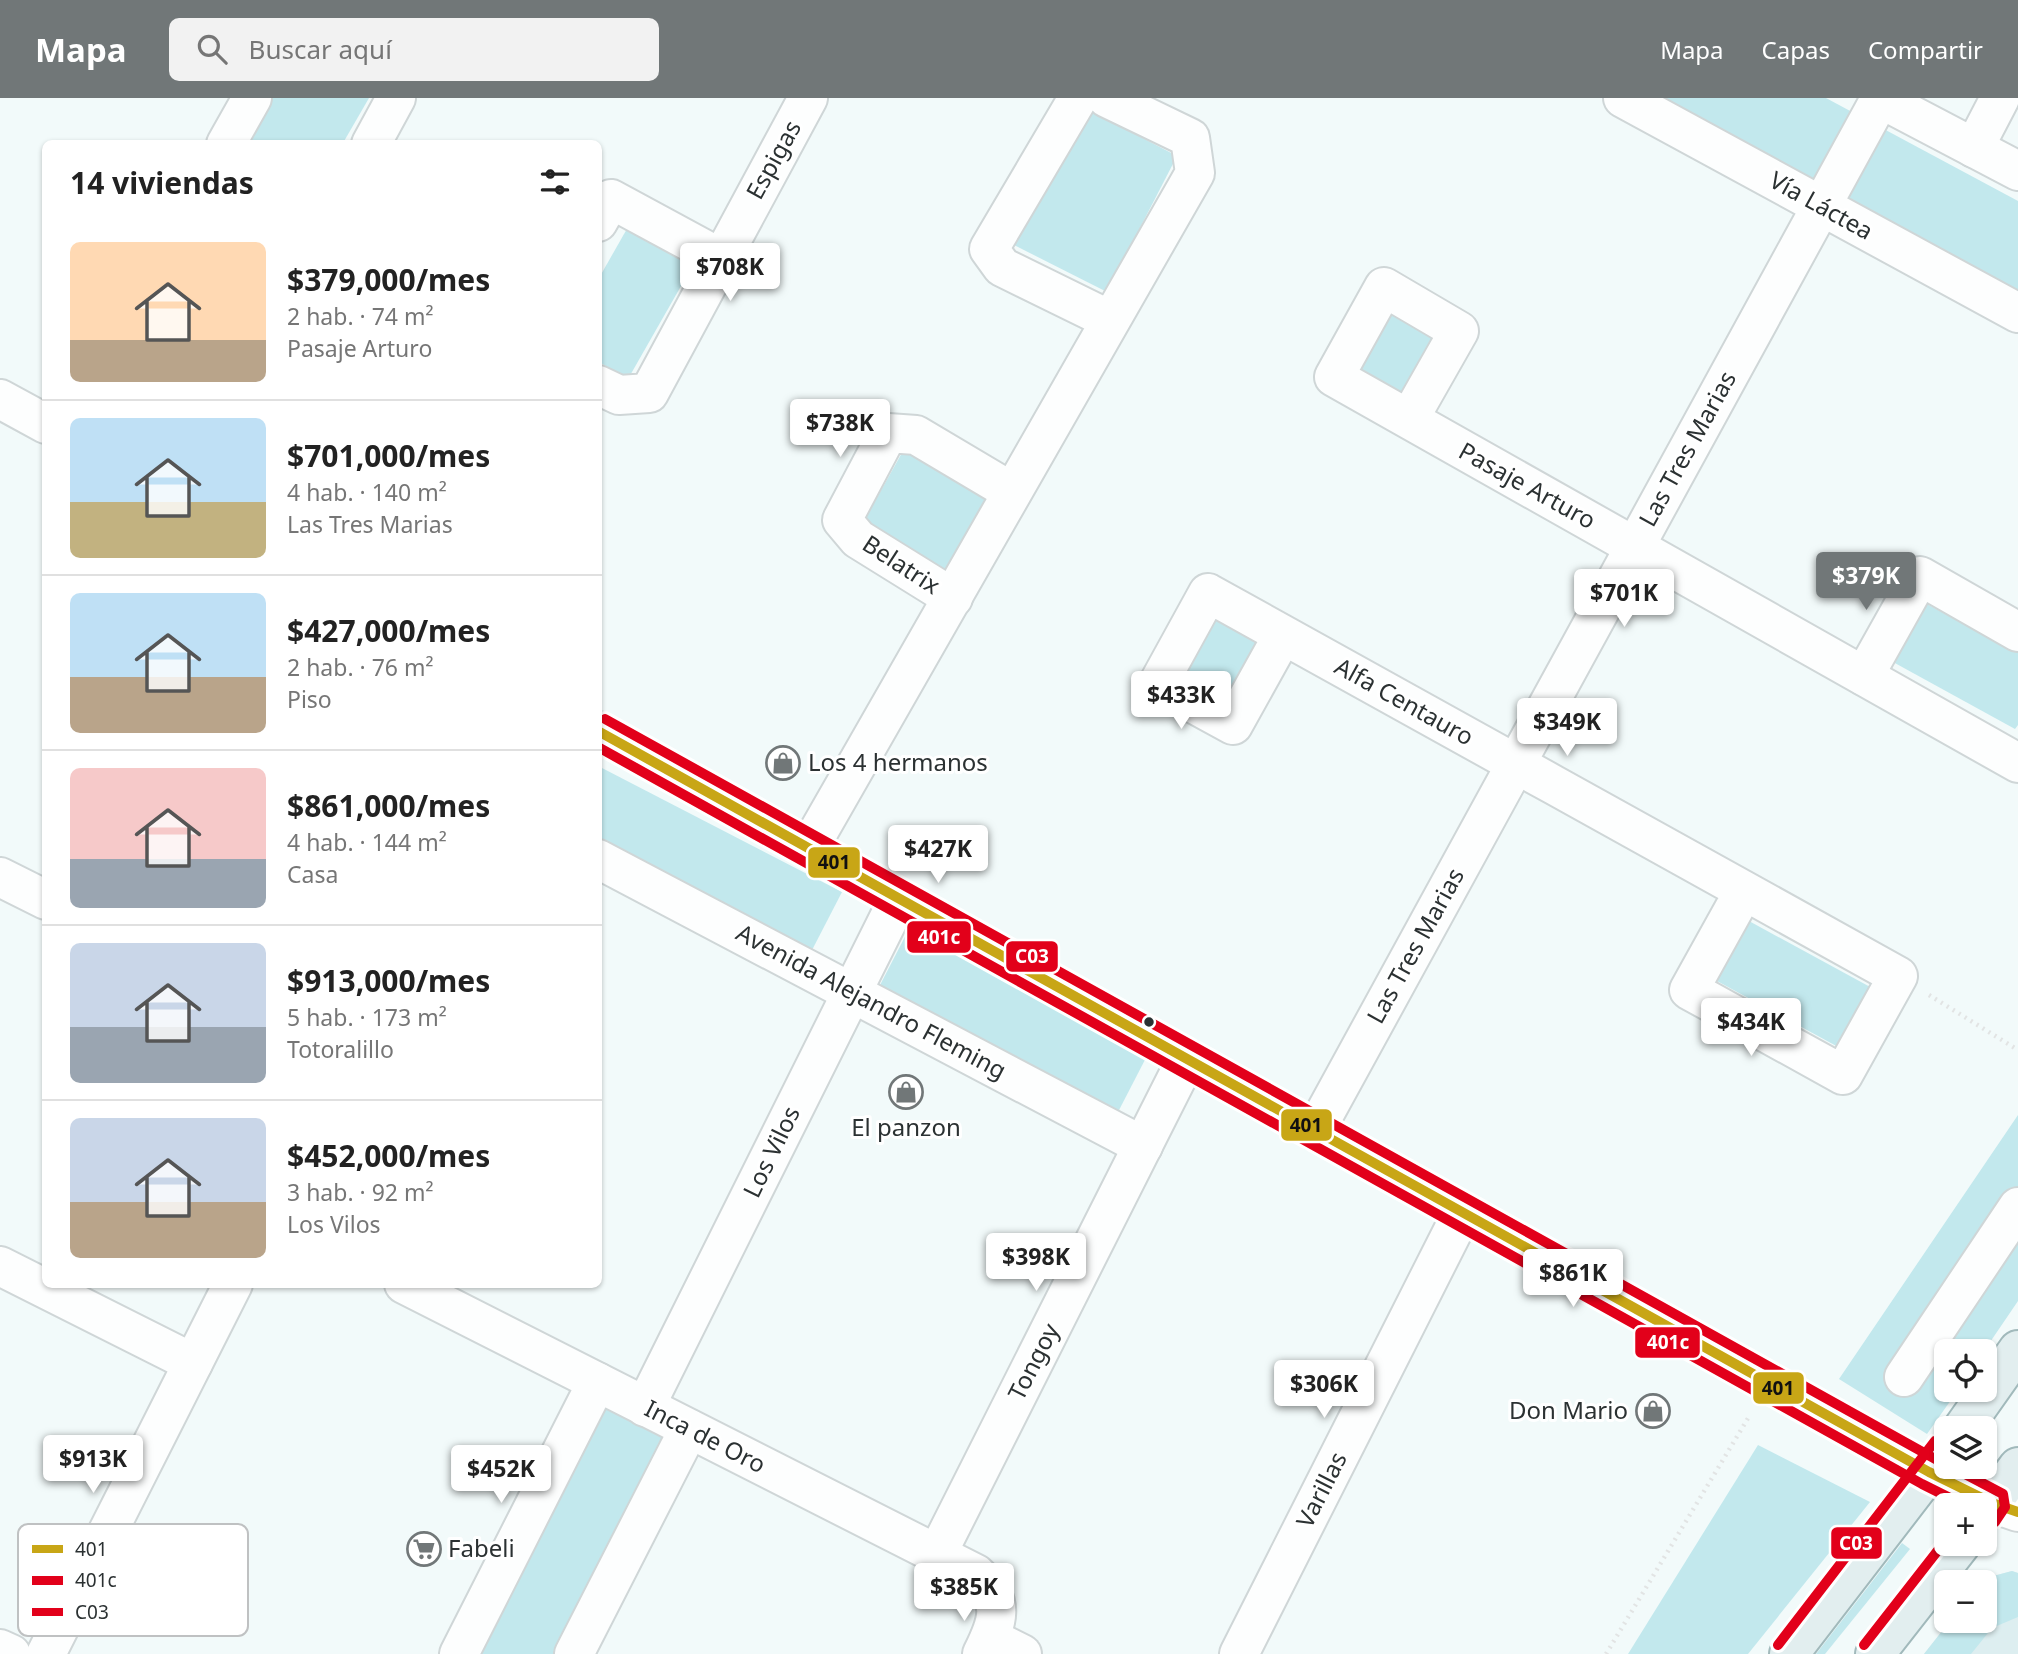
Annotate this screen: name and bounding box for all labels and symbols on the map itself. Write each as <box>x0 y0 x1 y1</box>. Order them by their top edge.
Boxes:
street label: Espigas <box>738 114 808 205</box>
street label: Vía Láctea <box>1764 163 1879 247</box>
pin: $708K <box>681 244 779 303</box>
street label: Las Tres Marias <box>1630 365 1743 532</box>
pin: $738K <box>791 400 889 459</box>
street label: Pasaje Arturo <box>1453 434 1602 536</box>
street label: Belatrix <box>857 526 947 601</box>
pin: $379K <box>1817 552 1915 612</box>
pin: $701K <box>1575 570 1673 629</box>
street label: Alfa Centauro <box>1329 649 1480 752</box>
pin: $433K <box>1132 672 1230 731</box>
pin: $349K <box>1518 698 1616 758</box>
shop icon: Los 4 hermanos <box>764 744 802 782</box>
place label: Los 4 hermanos <box>808 745 988 778</box>
pin: $427K <box>889 826 987 885</box>
line badge: 401 <box>807 846 861 879</box>
text: 401 <box>818 849 850 875</box>
street label: Las Tres Marias <box>1358 862 1471 1029</box>
street label: Avenida Alejandro Fleming <box>731 915 1013 1086</box>
line badge: 401c <box>906 920 972 954</box>
text: 401c <box>918 924 960 950</box>
line badge: C03 <box>1005 940 1059 973</box>
text: C03 <box>1015 943 1049 969</box>
pin: $434K <box>1702 998 1800 1058</box>
unlabelled marker <box>1142 1015 1156 1029</box>
shop icon: El panzon <box>887 1073 925 1111</box>
street label: Los Vilos <box>734 1100 807 1202</box>
line badge: 401 <box>1280 1108 1333 1142</box>
place label: El panzon <box>851 1110 961 1143</box>
text: 401 <box>1290 1112 1322 1138</box>
pin: $398K <box>987 1234 1085 1293</box>
pin: $861K <box>1524 1250 1622 1309</box>
street label: Tongoy <box>999 1317 1066 1405</box>
line badge: 401c <box>1634 1326 1701 1359</box>
text: 401c <box>1647 1329 1689 1355</box>
pin: $306K <box>1275 1360 1373 1420</box>
line badge: 401 <box>1752 1371 1805 1405</box>
text: 401 <box>1762 1375 1794 1401</box>
street label: Inca de Oro <box>640 1391 772 1480</box>
shop icon: Don Mario <box>1634 1392 1672 1430</box>
place label: Don Mario <box>1509 1393 1628 1426</box>
pin: $913K <box>44 1436 142 1495</box>
pin: $452K <box>452 1446 550 1505</box>
street label: Varillas <box>1288 1446 1354 1533</box>
legend <box>18 1524 248 1636</box>
line badge: C03 <box>1830 1526 1883 1560</box>
supermarket icon: Fabeli <box>405 1530 443 1568</box>
text: C03 <box>1839 1530 1873 1556</box>
place label: Fabeli <box>448 1531 515 1564</box>
text: 401 <box>75 1536 108 1562</box>
pin: $385K <box>915 1564 1013 1623</box>
text: 401c <box>75 1567 117 1593</box>
text: C03 <box>75 1599 109 1625</box>

